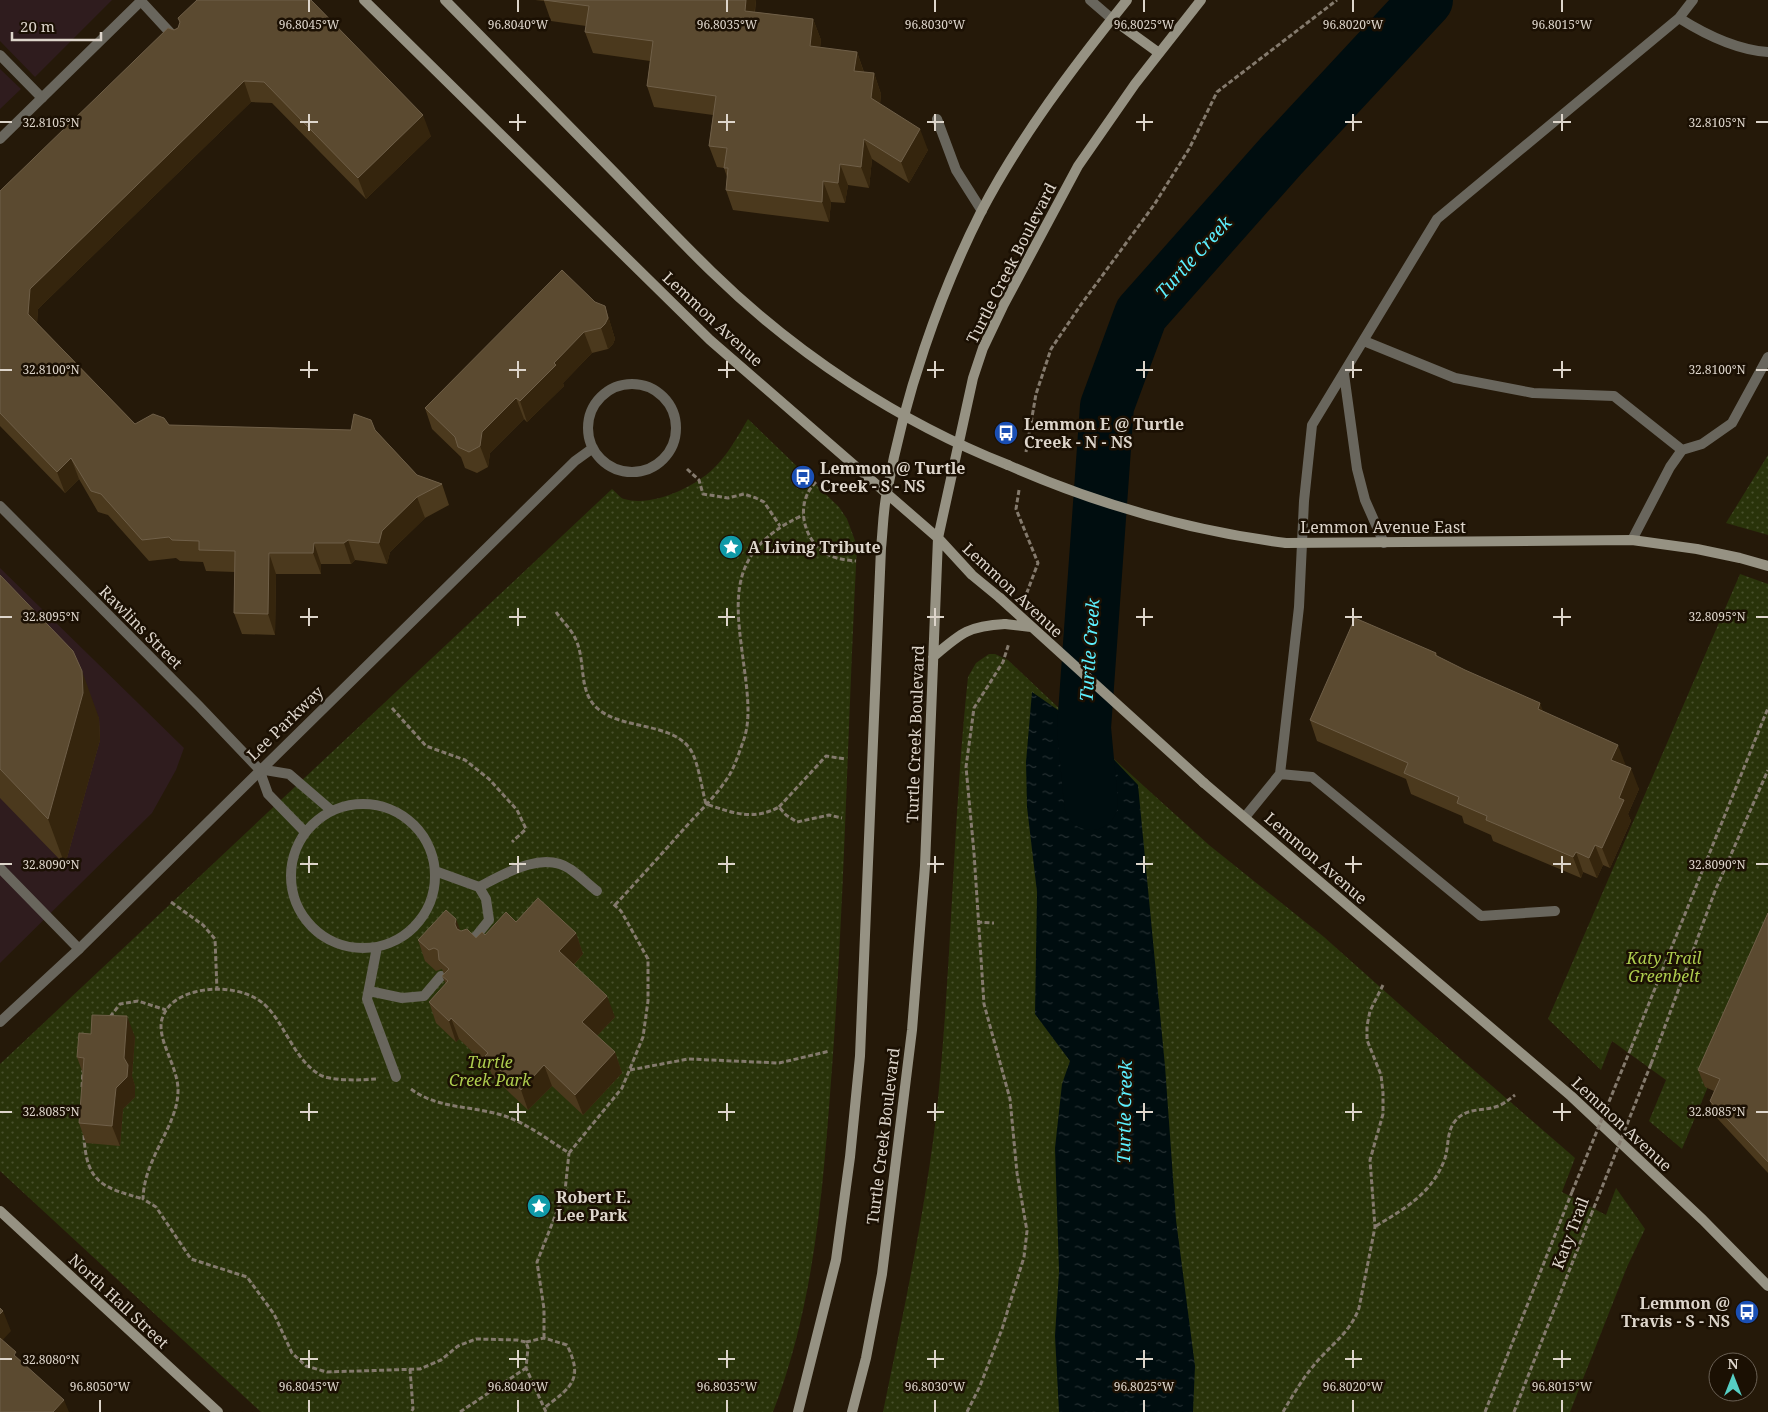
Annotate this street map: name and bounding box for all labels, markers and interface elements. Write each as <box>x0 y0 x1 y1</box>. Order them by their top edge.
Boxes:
scale bar <box>12 10 101 42</box>
text: 20 m <box>20 16 55 36</box>
text: 96.8045°W <box>279 16 340 33</box>
text: 96.8040°W <box>488 16 549 33</box>
text: 96.8035°W <box>697 16 758 33</box>
text: 96.8030°W <box>905 16 966 33</box>
text: 96.8025°W <box>1114 16 1175 33</box>
text: 96.8020°W <box>1323 16 1384 33</box>
text: 96.8015°W <box>1532 16 1593 33</box>
text: 32.8105°N <box>22 114 80 131</box>
text: 32.8105°N <box>1688 114 1746 131</box>
street label: Turtle Creek Boulevard <box>961 179 1061 347</box>
water label: Turtle Creek <box>1150 210 1237 303</box>
street label: Lemmon Avenue <box>658 267 768 371</box>
text: 32.8100°N <box>22 361 80 378</box>
text: 32.8100°N <box>1688 361 1746 378</box>
place label: Lemmon E @ Turtle Creek - N - NS <box>1024 413 1184 453</box>
bus stop icon: Lemmon E @ Turtle Creek - N - NS <box>993 420 1019 446</box>
place label: Lemmon @ Turtle Creek - S - NS <box>820 457 965 497</box>
bus stop icon: Lemmon @ Turtle Creek - S - NS <box>790 464 816 490</box>
street label: Lemmon Avenue East <box>1300 516 1466 538</box>
place icon: A Living Tribute <box>718 534 744 560</box>
place label: A Living Tribute <box>748 536 881 558</box>
street label: Lemmon Avenue <box>958 538 1068 642</box>
street label: Rawlins Street <box>94 580 188 674</box>
water label: Turtle Creek <box>1073 597 1105 702</box>
text: 32.8095°N <box>22 608 80 625</box>
text: 32.8095°N <box>1688 608 1746 625</box>
street label: Turtle Creek Boulevard <box>901 645 929 823</box>
street label: Lee Parkway <box>242 680 329 765</box>
street label: Lemmon Avenue <box>1260 807 1372 909</box>
text: 32.8090°N <box>22 856 80 873</box>
text: 32.8090°N <box>1688 856 1746 873</box>
park label: Katy Trail Greenbelt <box>1626 947 1702 987</box>
street label: Turtle Creek Boulevard <box>861 1046 905 1226</box>
park label: Turtle Creek Park <box>449 1051 532 1091</box>
water label: Turtle Creek <box>1111 1059 1137 1164</box>
street label: Lemmon Avenue <box>1567 1072 1677 1176</box>
text: 32.8085°N <box>22 1103 80 1120</box>
text: 32.8085°N <box>1688 1103 1746 1120</box>
place label: Robert E. Lee Park <box>556 1186 631 1226</box>
place icon: Robert E. Lee Park <box>526 1193 552 1219</box>
street label: Katy Trail <box>1546 1194 1594 1272</box>
street label: North Hall Street <box>64 1249 174 1353</box>
place label: Lemmon @ Travis - S - NS <box>1621 1292 1730 1332</box>
bus stop icon: Lemmon @ Travis - S - NS <box>1734 1299 1760 1325</box>
text: 32.8080°N <box>22 1351 80 1368</box>
north arrow <box>1708 1352 1758 1402</box>
text: N <box>1727 1354 1739 1373</box>
text: 96.8050°W <box>70 1378 131 1395</box>
text: 96.8045°W <box>279 1378 340 1395</box>
text: 96.8040°W <box>488 1378 549 1395</box>
text: 96.8035°W <box>697 1378 758 1395</box>
text: 96.8030°W <box>905 1378 966 1395</box>
text: 96.8025°W <box>1114 1378 1175 1395</box>
text: 96.8020°W <box>1323 1378 1384 1395</box>
text: 96.8015°W <box>1532 1378 1593 1395</box>

